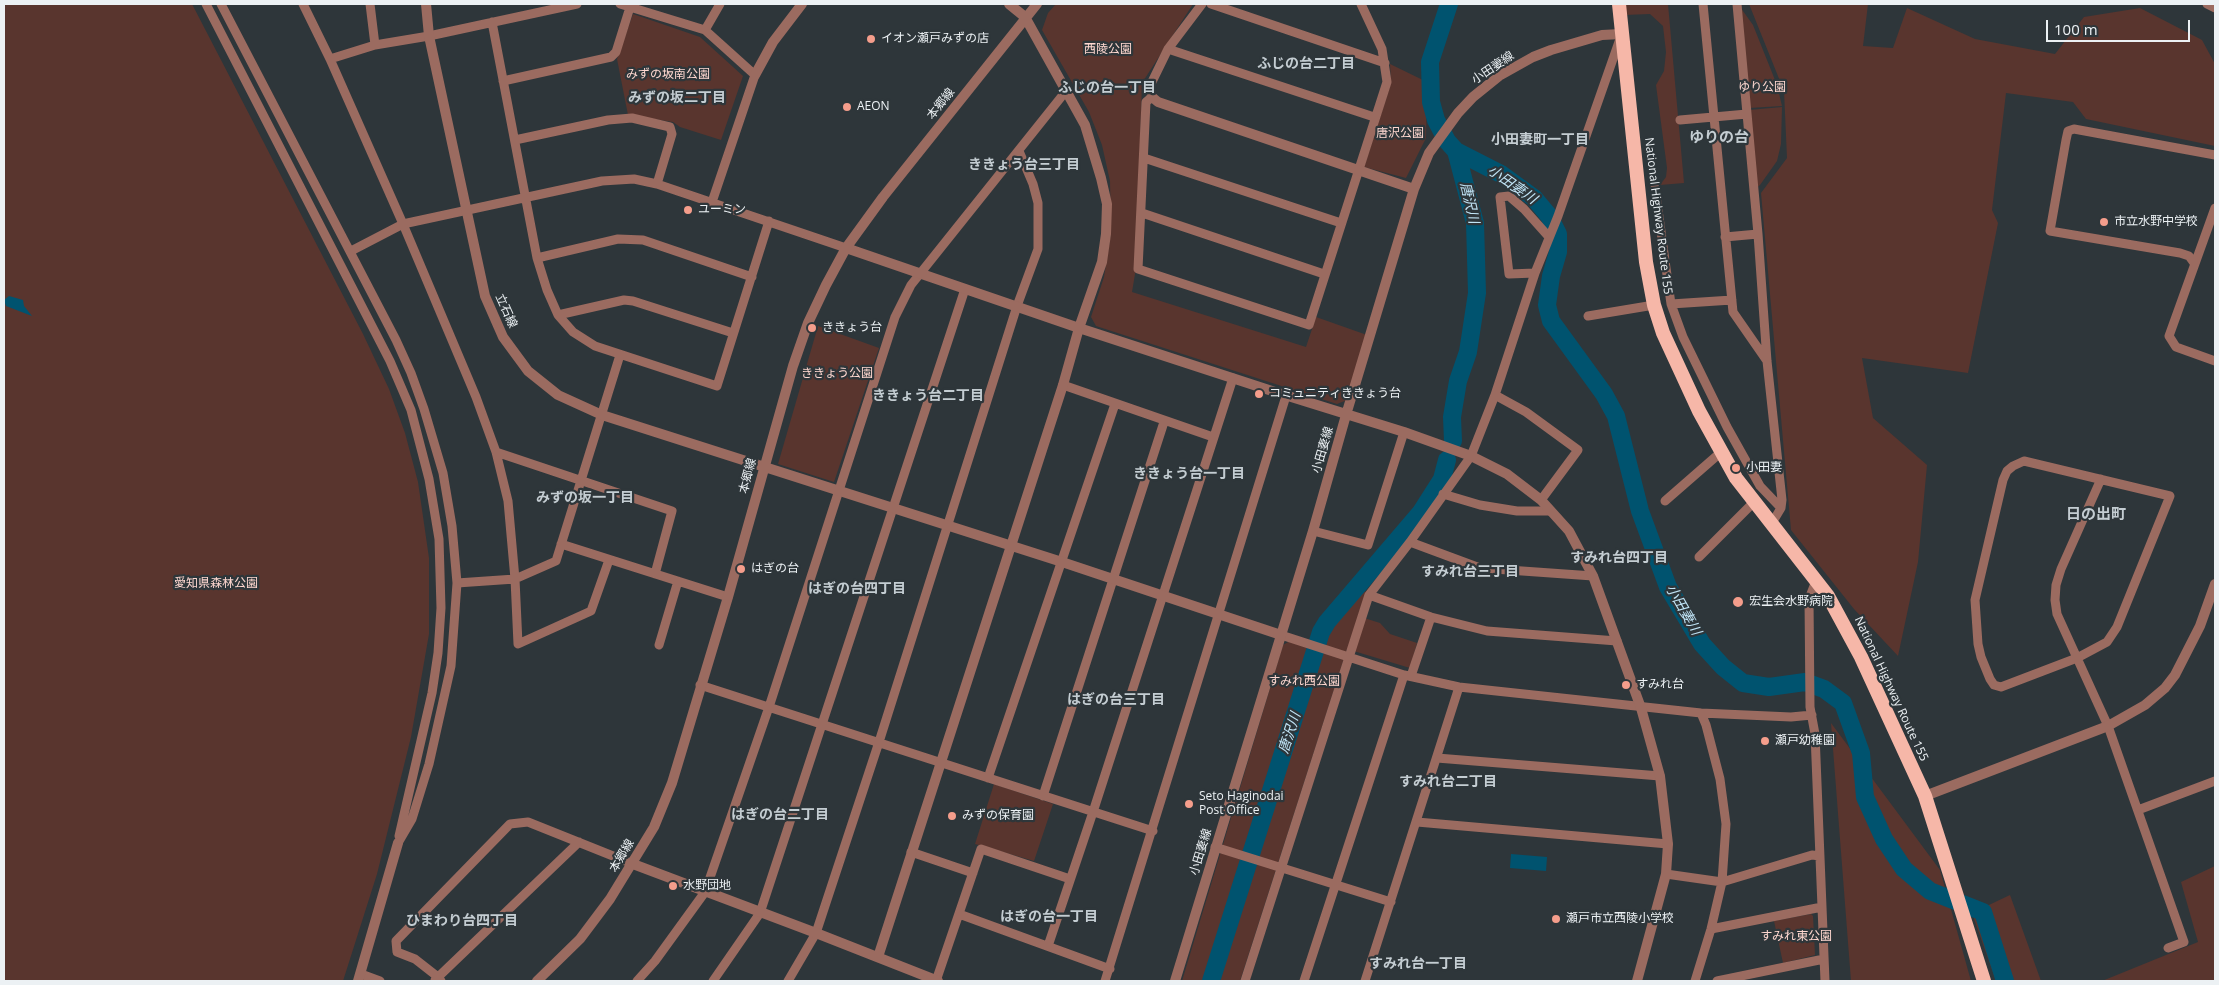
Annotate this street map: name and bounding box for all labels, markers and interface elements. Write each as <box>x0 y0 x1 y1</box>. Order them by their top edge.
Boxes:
scale bar <box>2049 10 2193 42</box>
text: 100 m <box>2054 19 2098 39</box>
place label: イオン瀬戸みずの店 <box>881 32 989 46</box>
marker: イオン瀬戸みずの店 <box>865 33 877 45</box>
park label: 西陵公園 <box>1084 43 1132 57</box>
street label: 小田妻線 <box>1469 49 1517 87</box>
district label: ふじの台二丁目 <box>1257 56 1355 72</box>
park label: みずの坂南公園 <box>626 68 710 82</box>
district label: ふじの台一丁目 <box>1058 80 1156 96</box>
park label: ゆり公園 <box>1738 81 1786 95</box>
street label: 本郷線 <box>924 85 958 123</box>
district label: みずの坂二丁目 <box>628 90 726 106</box>
place label: AEON <box>857 100 890 114</box>
marker: AEON <box>841 101 853 113</box>
park label: 唐沢公園 <box>1376 127 1424 141</box>
district label: ゆりの台 <box>1689 129 1749 147</box>
district label: 小田妻町一丁目 <box>1491 132 1589 148</box>
street label: National Highway Route 155 <box>1641 137 1675 295</box>
district label: ききょう台三丁目 <box>968 157 1080 173</box>
water label: 小田妻川 <box>1484 162 1540 208</box>
water label: 唐沢川 <box>1456 181 1482 225</box>
place label: ユーミン <box>698 203 746 217</box>
marker: ユーミン <box>682 204 694 216</box>
place label: 市立水野中学校 <box>2114 215 2198 229</box>
marker: 市立水野中学校 <box>2098 216 2110 228</box>
street label: 立石線 <box>492 292 520 330</box>
place label: ききょう台 <box>822 321 882 335</box>
marker: ききょう台 <box>806 322 818 334</box>
park label: ききょう公園 <box>801 367 873 381</box>
place label: コミュニティききょう台 <box>1269 387 1401 401</box>
district label: ききょう台二丁目 <box>872 388 984 404</box>
marker: コミュニティききょう台 <box>1253 388 1265 400</box>
street label: 小田妻線 <box>1309 425 1337 475</box>
street label: 本郷線 <box>736 457 760 495</box>
place label: 小田妻 <box>1746 461 1782 475</box>
marker: 小田妻 <box>1730 462 1742 474</box>
district label: ききょう台一丁目 <box>1133 466 1245 482</box>
district label: みずの坂一丁目 <box>536 490 634 506</box>
district label: 日の出町 <box>2066 506 2126 524</box>
district label: すみれ台四丁目 <box>1570 550 1668 566</box>
place label: はぎの台 <box>751 562 799 576</box>
marker: はぎの台 <box>735 563 747 575</box>
district label: すみれ台三丁目 <box>1421 564 1519 580</box>
park label: 愛知県森林公園 <box>174 577 258 591</box>
district label: はぎの台四丁目 <box>808 581 906 597</box>
water label: 小田妻川 <box>1662 582 1704 638</box>
marker: 宏生会水野病院 <box>1731 595 1745 609</box>
place label: 宏生会水野病院 <box>1749 595 1833 609</box>
street label: National Highway Route 155 <box>1851 614 1931 764</box>
park label: すみれ西公園 <box>1268 675 1340 689</box>
place label: すみれ台 <box>1636 678 1684 692</box>
marker: すみれ台 <box>1620 679 1632 691</box>
district label: はぎの台三丁目 <box>1067 692 1165 708</box>
water label: 唐沢川 <box>1276 710 1304 756</box>
place label: 瀬戸幼稚園 <box>1775 734 1835 748</box>
marker: 瀬戸幼稚園 <box>1759 735 1771 747</box>
district label: すみれ台二丁目 <box>1399 774 1497 790</box>
place label: Seto Haginodai Post Office <box>1199 790 1284 818</box>
marker: Seto Haginodai Post Office <box>1183 798 1195 810</box>
district label: はぎの台二丁目 <box>731 807 829 823</box>
place label: みずの保育園 <box>962 809 1034 823</box>
marker: みずの保育園 <box>946 810 958 822</box>
street label: 小田妻線 <box>1187 827 1215 877</box>
street label: 本郷線 <box>607 837 637 875</box>
place label: 水野団地 <box>683 879 731 893</box>
marker: 水野団地 <box>667 880 679 892</box>
district label: はぎの台一丁目 <box>1000 909 1098 925</box>
place label: 瀬戸市立西陵小学校 <box>1566 912 1674 926</box>
district label: ひまわり台四丁目 <box>406 913 518 929</box>
marker: 瀬戸市立西陵小学校 <box>1550 913 1562 925</box>
park label: すみれ東公園 <box>1760 930 1832 944</box>
district label: すみれ台一丁目 <box>1369 956 1467 972</box>

